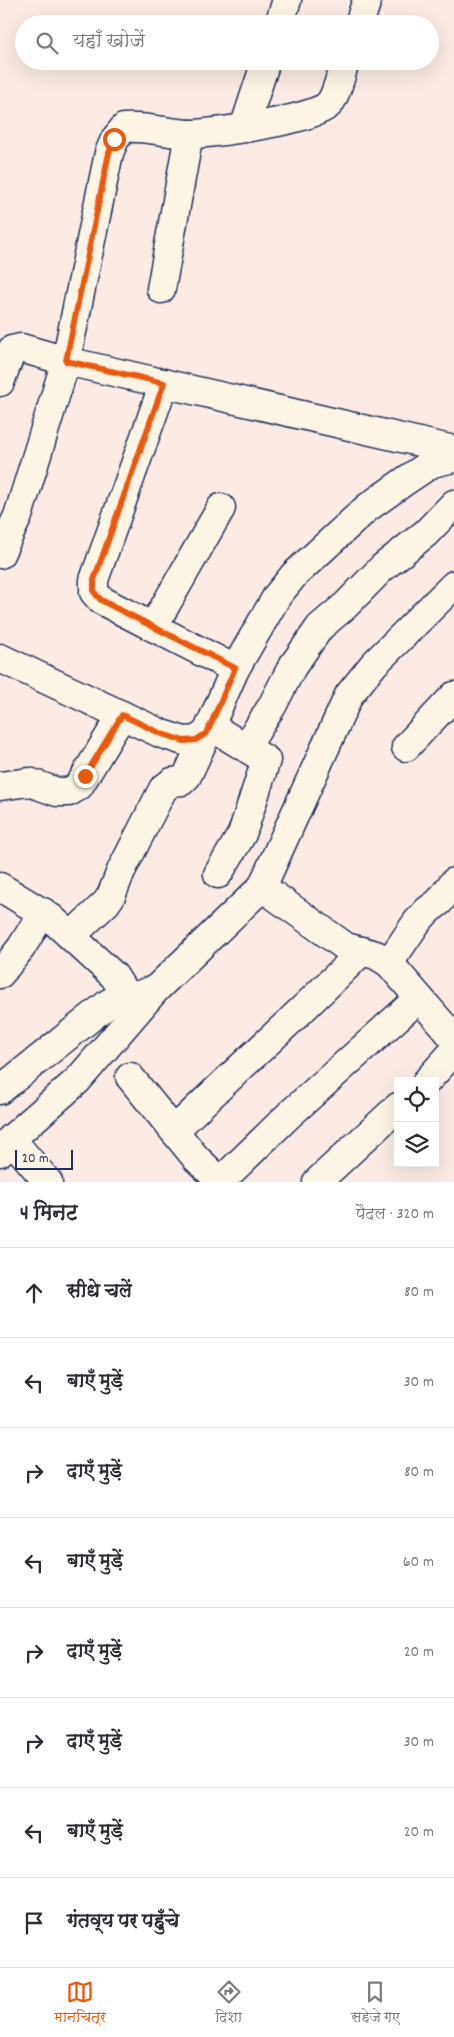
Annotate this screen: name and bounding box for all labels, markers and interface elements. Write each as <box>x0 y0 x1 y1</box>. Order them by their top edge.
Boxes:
search box <box>15 15 439 70</box>
icon: search <box>33 29 61 57</box>
text: यहाँ खोजें <box>73 29 145 56</box>
route start <box>103 128 126 151</box>
route end <box>74 765 97 788</box>
map controls <box>394 1077 439 1167</box>
button: locate <box>394 1077 439 1122</box>
button: layers <box>394 1122 439 1167</box>
scale bar <box>15 1147 72 1170</box>
text: 20 m <box>22 1149 49 1169</box>
text: 4 मिनट <box>20 1200 78 1230</box>
text: पैदल · 320 m <box>356 1203 434 1226</box>
icon: ahead <box>20 1279 48 1307</box>
text: सीधे चलें <box>67 1279 132 1306</box>
text: 80 m <box>404 1281 434 1304</box>
icon: left <box>20 1369 48 1397</box>
text: बाएँ मुड़ें <box>67 1369 123 1396</box>
text: 30 m <box>404 1371 434 1394</box>
icon: right <box>20 1459 48 1487</box>
text: दाएँ मुड़ें <box>67 1459 122 1486</box>
text: 80 m <box>404 1461 434 1484</box>
icon: left <box>20 1549 48 1577</box>
text: बाएँ मुड़ें <box>67 1549 123 1576</box>
text: 60 m <box>403 1551 434 1574</box>
icon: right <box>20 1639 48 1667</box>
text: दाएँ मुड़ें <box>67 1639 122 1666</box>
text: 20 m <box>404 1641 434 1664</box>
icon: right <box>20 1729 48 1757</box>
text: दाएँ मुड़ें <box>67 1729 122 1756</box>
text: 30 m <box>404 1731 434 1754</box>
icon: left <box>20 1819 48 1847</box>
text: बाएँ मुड़ें <box>67 1819 123 1846</box>
text: 20 m <box>404 1821 434 1844</box>
icon: arrive <box>20 1909 48 1937</box>
text: गंतव्य पर पहुँचे <box>67 1909 179 1936</box>
tab: मानचित्र <box>54 1978 106 2028</box>
tab: दिशा <box>215 1978 243 2028</box>
tab: सहेजे गए <box>351 1978 400 2028</box>

